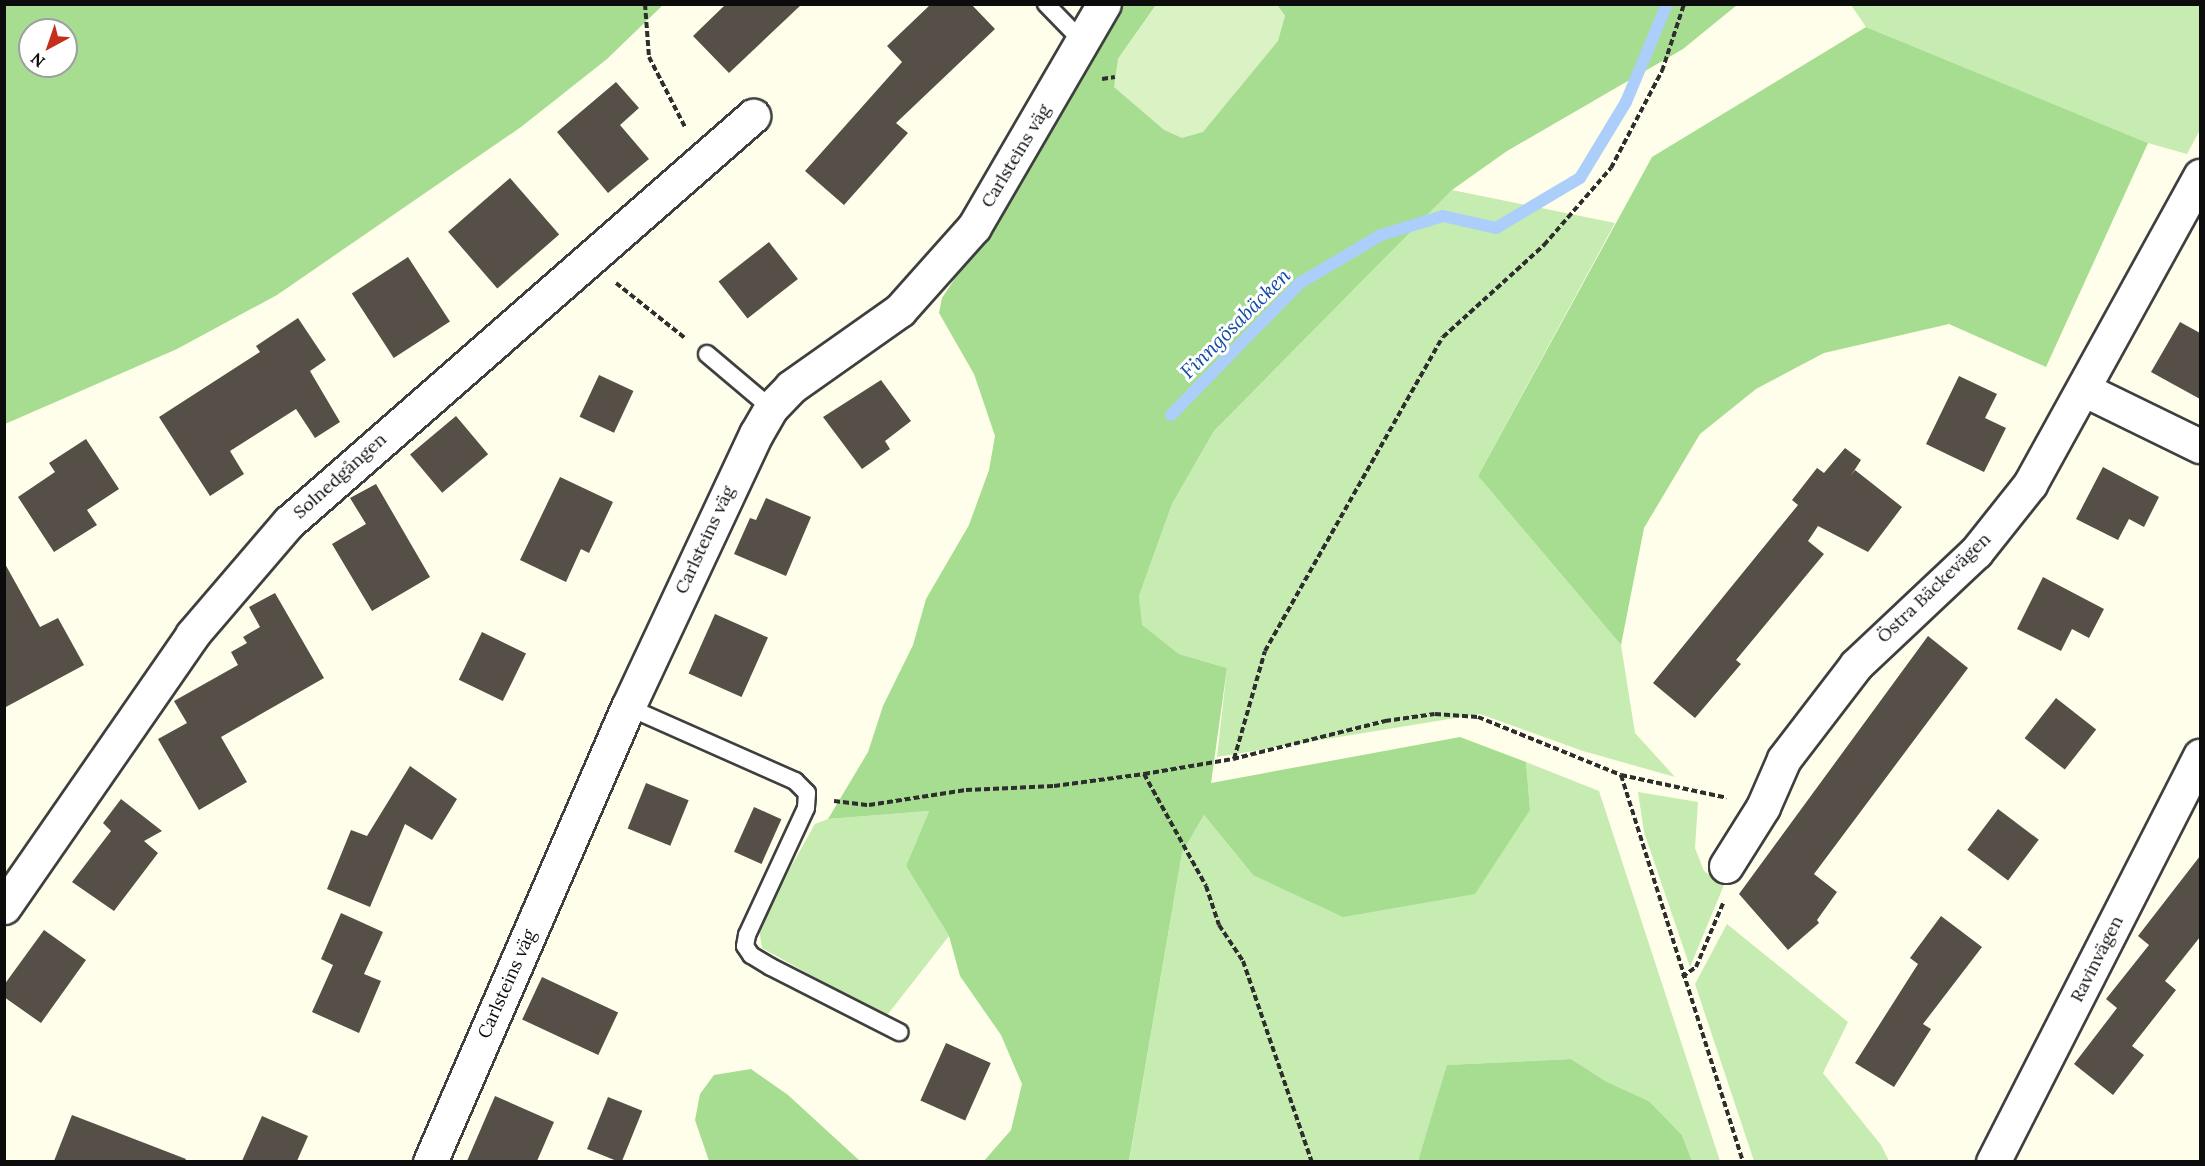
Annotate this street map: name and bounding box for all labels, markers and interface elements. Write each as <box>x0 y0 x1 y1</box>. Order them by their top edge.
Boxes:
north arrow <box>18 18 78 78</box>
text: N <box>27 49 49 72</box>
street label: Carlsteins väg <box>977 100 1055 212</box>
water label: Finngösabäcken <box>1175 263 1295 383</box>
street label: Solnedgången <box>289 429 391 523</box>
street label: Carlsteins väg <box>671 483 739 597</box>
street label: Östra Bäckevägen <box>1873 528 1995 648</box>
street label: Ravinvägen <box>2066 912 2128 1006</box>
street label: Carlsteins väg <box>473 926 541 1042</box>

